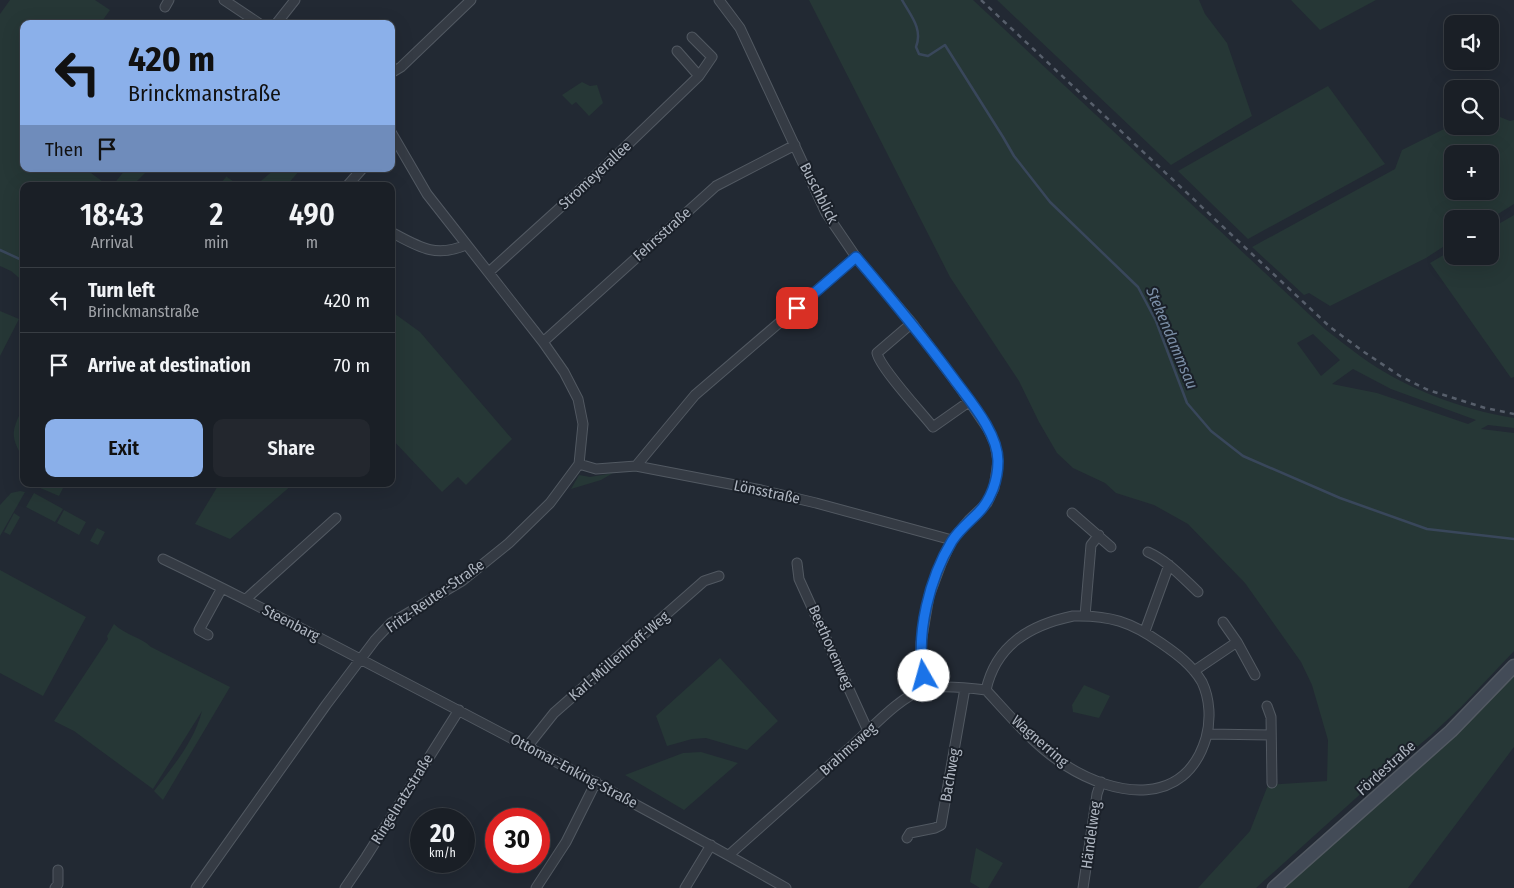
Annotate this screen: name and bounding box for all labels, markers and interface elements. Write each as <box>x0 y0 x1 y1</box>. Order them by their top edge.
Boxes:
map controls <box>1444 15 1499 265</box>
button: sound <box>1444 15 1499 70</box>
text: 420 m <box>128 38 215 80</box>
icon: left <box>45 40 110 105</box>
text: Brinckmanstraße <box>128 80 281 107</box>
button: search <box>1444 80 1499 135</box>
icon: arrive <box>93 135 121 163</box>
street label: Stromeyerallee <box>555 137 635 213</box>
text: Then <box>45 138 83 161</box>
button: + <box>1444 145 1499 200</box>
street label: Buschblick <box>796 160 842 226</box>
text: 18:43 <box>80 197 144 233</box>
text: 2 <box>209 197 223 233</box>
text: 490 <box>289 197 335 233</box>
street label: Fehrsstraße <box>629 203 695 265</box>
button: − <box>1444 210 1499 265</box>
text: Arrival <box>91 233 133 252</box>
text: min <box>204 233 229 252</box>
text: m <box>306 233 318 252</box>
text: Turn left <box>88 279 155 302</box>
water label: Stekendammsau <box>1142 283 1202 392</box>
icon: left <box>45 286 73 314</box>
pin <box>776 287 818 329</box>
text: 420 m <box>324 289 370 312</box>
icon: arrive <box>783 294 811 322</box>
text: Brinckmanstraße <box>88 302 199 321</box>
icon: arrive <box>45 351 73 379</box>
text: Arrive at destination <box>88 354 251 377</box>
text: 70 m <box>334 354 370 377</box>
button: Exit <box>45 419 203 477</box>
button: Share <box>213 419 370 477</box>
street label: Lönsstraße <box>732 476 802 508</box>
street label: Fritz-Reuter-Straße <box>382 555 488 637</box>
street label: Steenbarg <box>259 601 323 645</box>
street label: Beethovenweg <box>804 602 858 692</box>
street label: Karl-Müllenhoff-Weg <box>565 607 673 705</box>
position arrow <box>897 649 949 701</box>
street label: Wagnerring <box>1008 711 1072 771</box>
street label: Brahmsweg <box>816 719 880 779</box>
street label: Ottomar-Enking-Straße <box>507 730 641 812</box>
street label: Fördestraße <box>1353 737 1419 799</box>
street label: Bachweg <box>936 747 964 803</box>
street label: Ringelnatzstraße <box>367 751 437 847</box>
street label: Händelweg <box>1077 800 1105 870</box>
speed limit sign: 30 <box>485 808 550 873</box>
text: 20 <box>430 819 455 849</box>
text: km/h <box>429 846 456 860</box>

